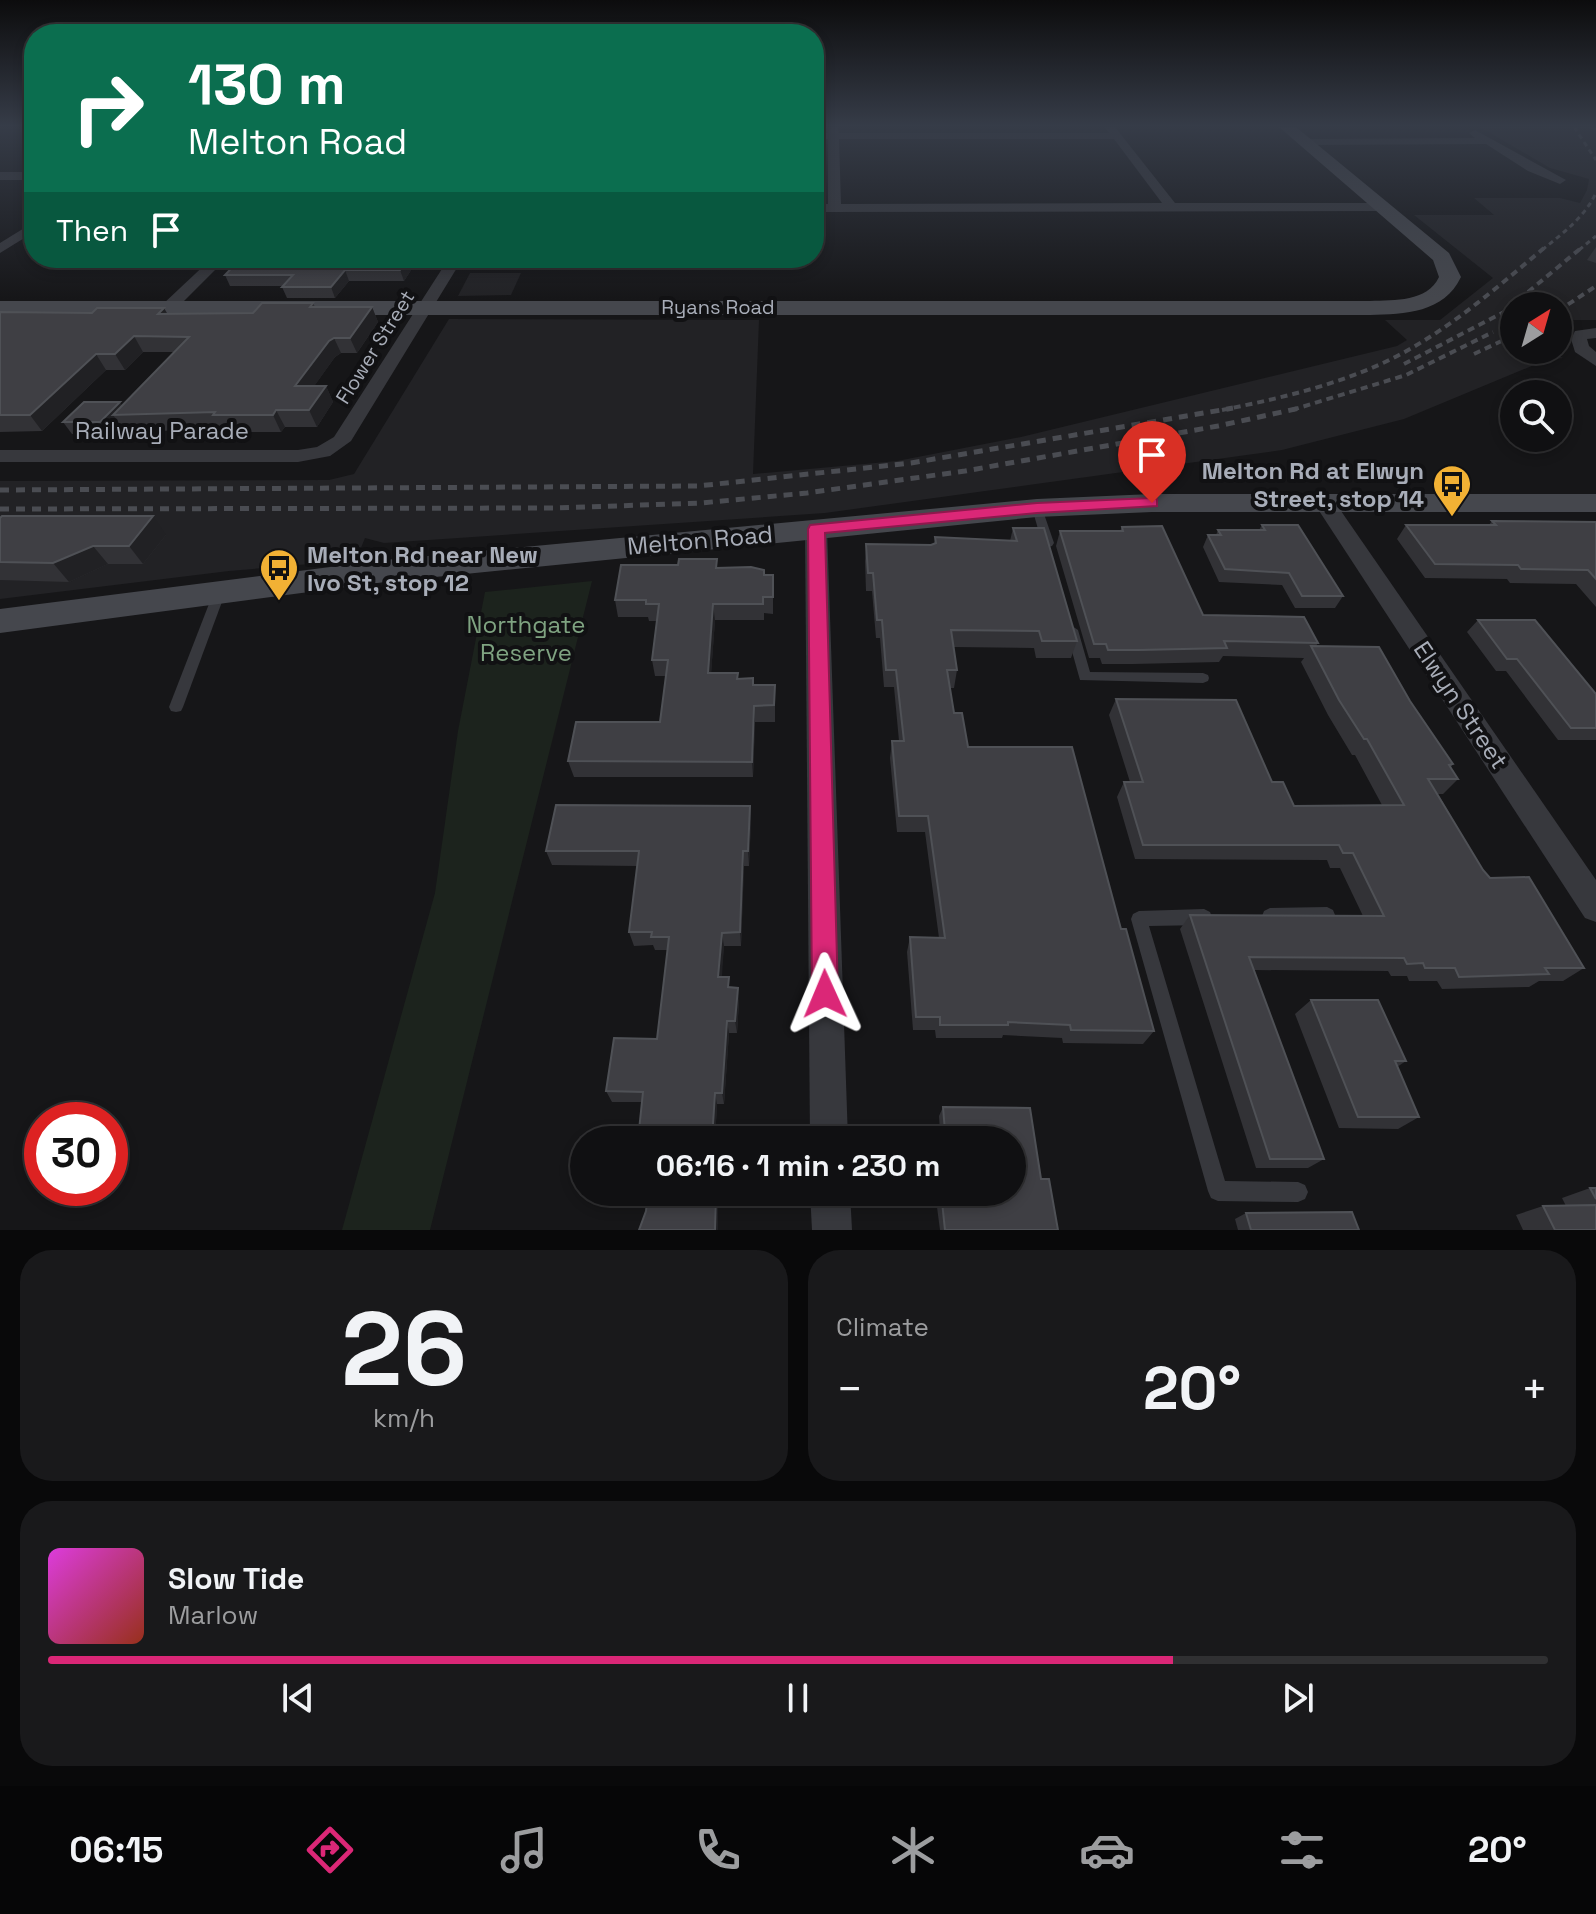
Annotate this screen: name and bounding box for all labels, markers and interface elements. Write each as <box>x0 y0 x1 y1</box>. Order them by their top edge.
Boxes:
text: 130 m <box>188 49 346 120</box>
icon: right <box>56 56 160 160</box>
text: Melton Road <box>188 119 407 165</box>
icon: arrive <box>144 208 188 252</box>
text: Then <box>56 211 128 250</box>
street label: Flower Street <box>330 285 420 409</box>
north arrow <box>1500 292 1572 364</box>
map controls <box>1500 292 1572 452</box>
street label: Ryans Road <box>661 294 775 320</box>
button: search <box>1500 380 1572 452</box>
street label: Railway Parade <box>75 415 249 446</box>
pin <box>1118 421 1186 503</box>
icon: arrive <box>1130 433 1174 477</box>
place label: Melton Rd at Elwyn Street, stop 14 <box>1202 455 1424 514</box>
bus stop icon: Melton Rd at Elwyn Street, stop 14 <box>1431 463 1473 518</box>
street label: Melton Road <box>626 518 774 562</box>
place label: Melton Rd near New Ivo St, stop 12 <box>307 539 538 598</box>
bus stop icon: Melton Rd near New Ivo St, stop 12 <box>258 547 300 602</box>
park label: Northgate Reserve <box>467 609 585 668</box>
street label: Elwyn Street <box>1407 635 1515 775</box>
position arrow <box>783 952 867 1036</box>
speed limit sign: 30 <box>24 1102 128 1206</box>
text: 06:16 · 1 min · 230 m <box>656 1146 940 1185</box>
text: 26 <box>341 1283 467 1415</box>
text: Climate <box>836 1310 929 1344</box>
text: 20° <box>1143 1350 1241 1427</box>
text: − <box>836 1361 863 1417</box>
text: + <box>1521 1361 1548 1417</box>
text: km/h <box>373 1401 435 1435</box>
text: Slow Tide <box>168 1559 304 1598</box>
text: Marlow <box>168 1598 258 1632</box>
icon: previous <box>276 1676 320 1720</box>
icon: pause <box>776 1676 820 1720</box>
icon: next <box>1276 1676 1320 1720</box>
icon: directions <box>302 1822 358 1878</box>
icon: music <box>496 1822 552 1878</box>
icon: phone <box>690 1822 746 1878</box>
icon: climate <box>885 1822 941 1878</box>
icon: car <box>1079 1822 1135 1878</box>
icon: filters <box>1274 1822 1330 1878</box>
text: 06:15 <box>69 1827 163 1873</box>
text: 20° <box>1468 1827 1527 1873</box>

